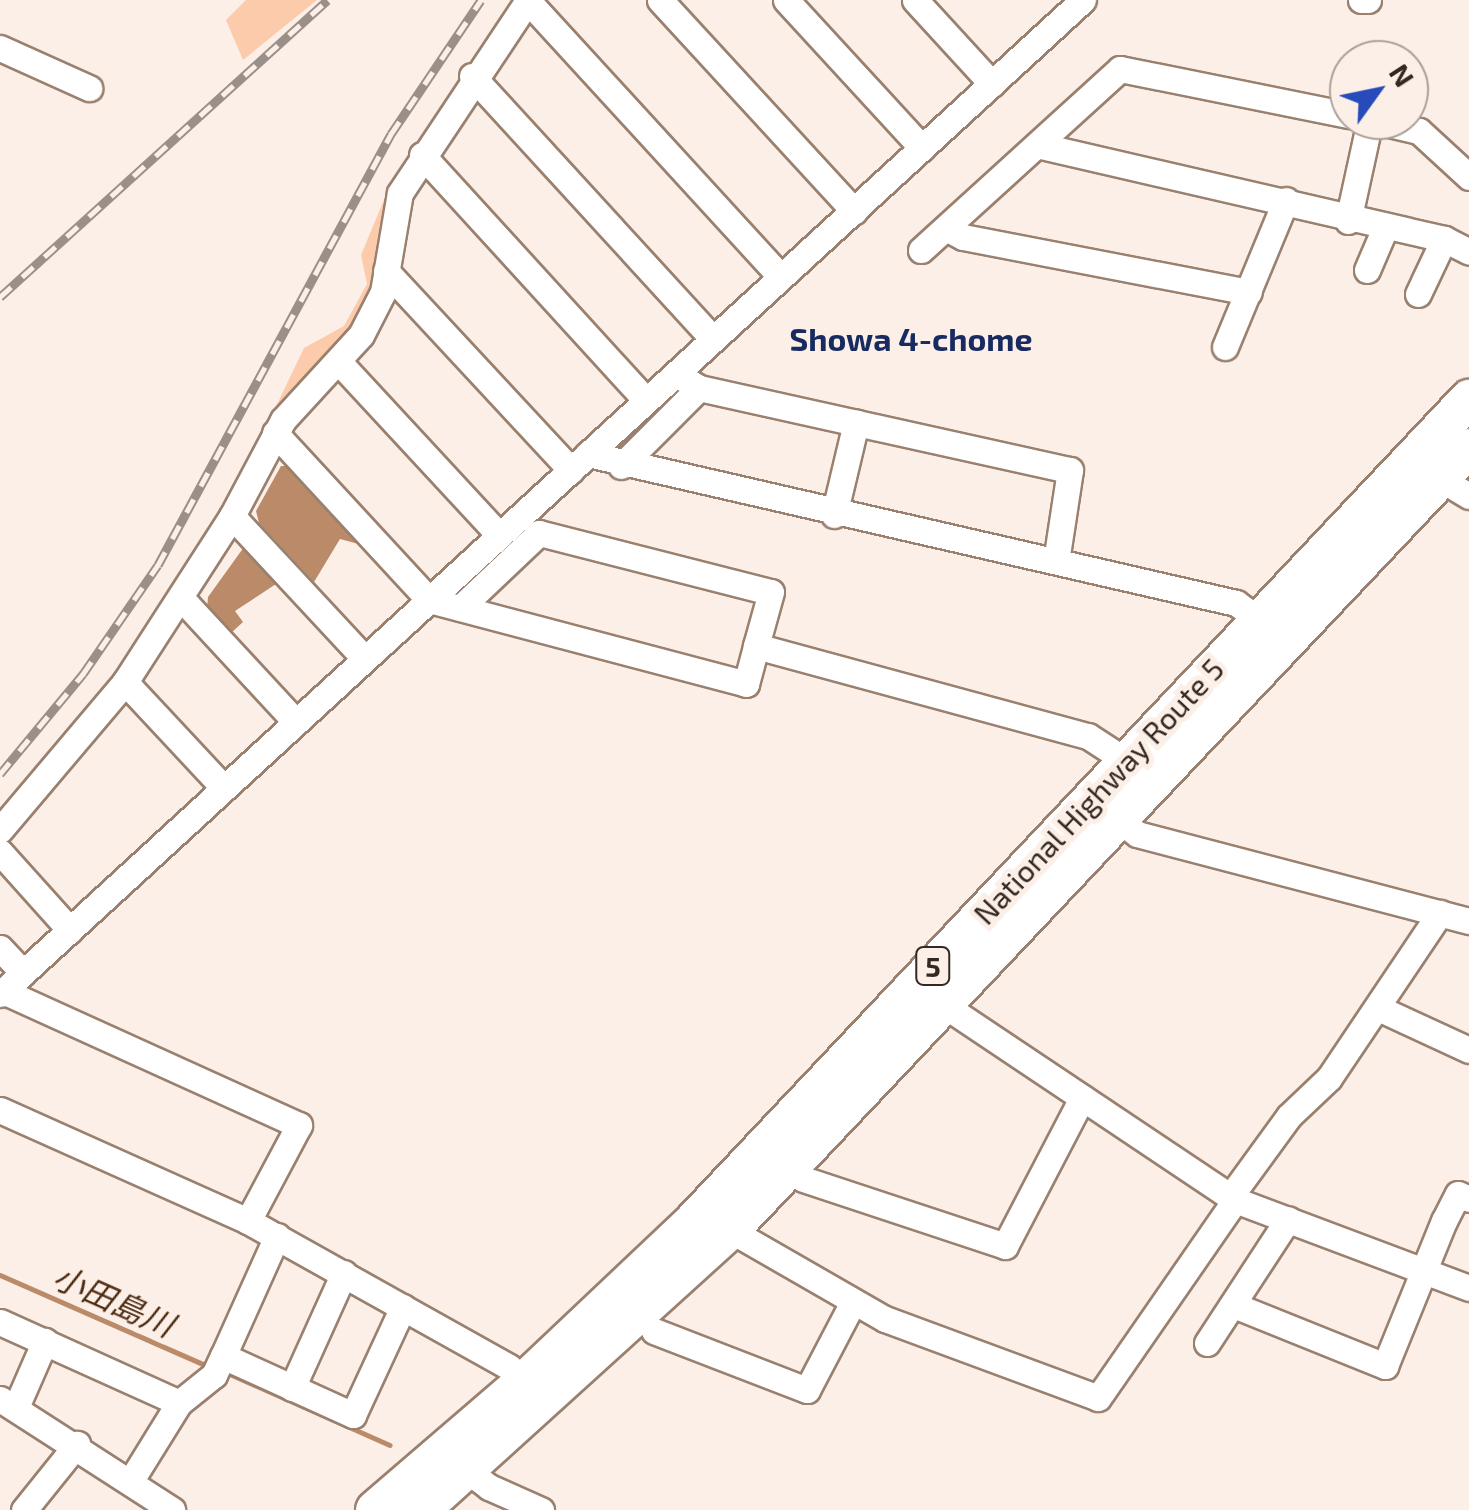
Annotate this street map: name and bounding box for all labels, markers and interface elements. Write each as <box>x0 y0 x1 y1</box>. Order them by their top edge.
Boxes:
north arrow <box>1329 40 1429 140</box>
text: N <box>1383 57 1422 92</box>
district label: Showa 4-chome <box>789 319 1033 357</box>
street label: National Highway Route 5 <box>965 650 1231 932</box>
road number: 5 <box>913 943 953 989</box>
water label: 小田島川 <box>48 1256 180 1344</box>

